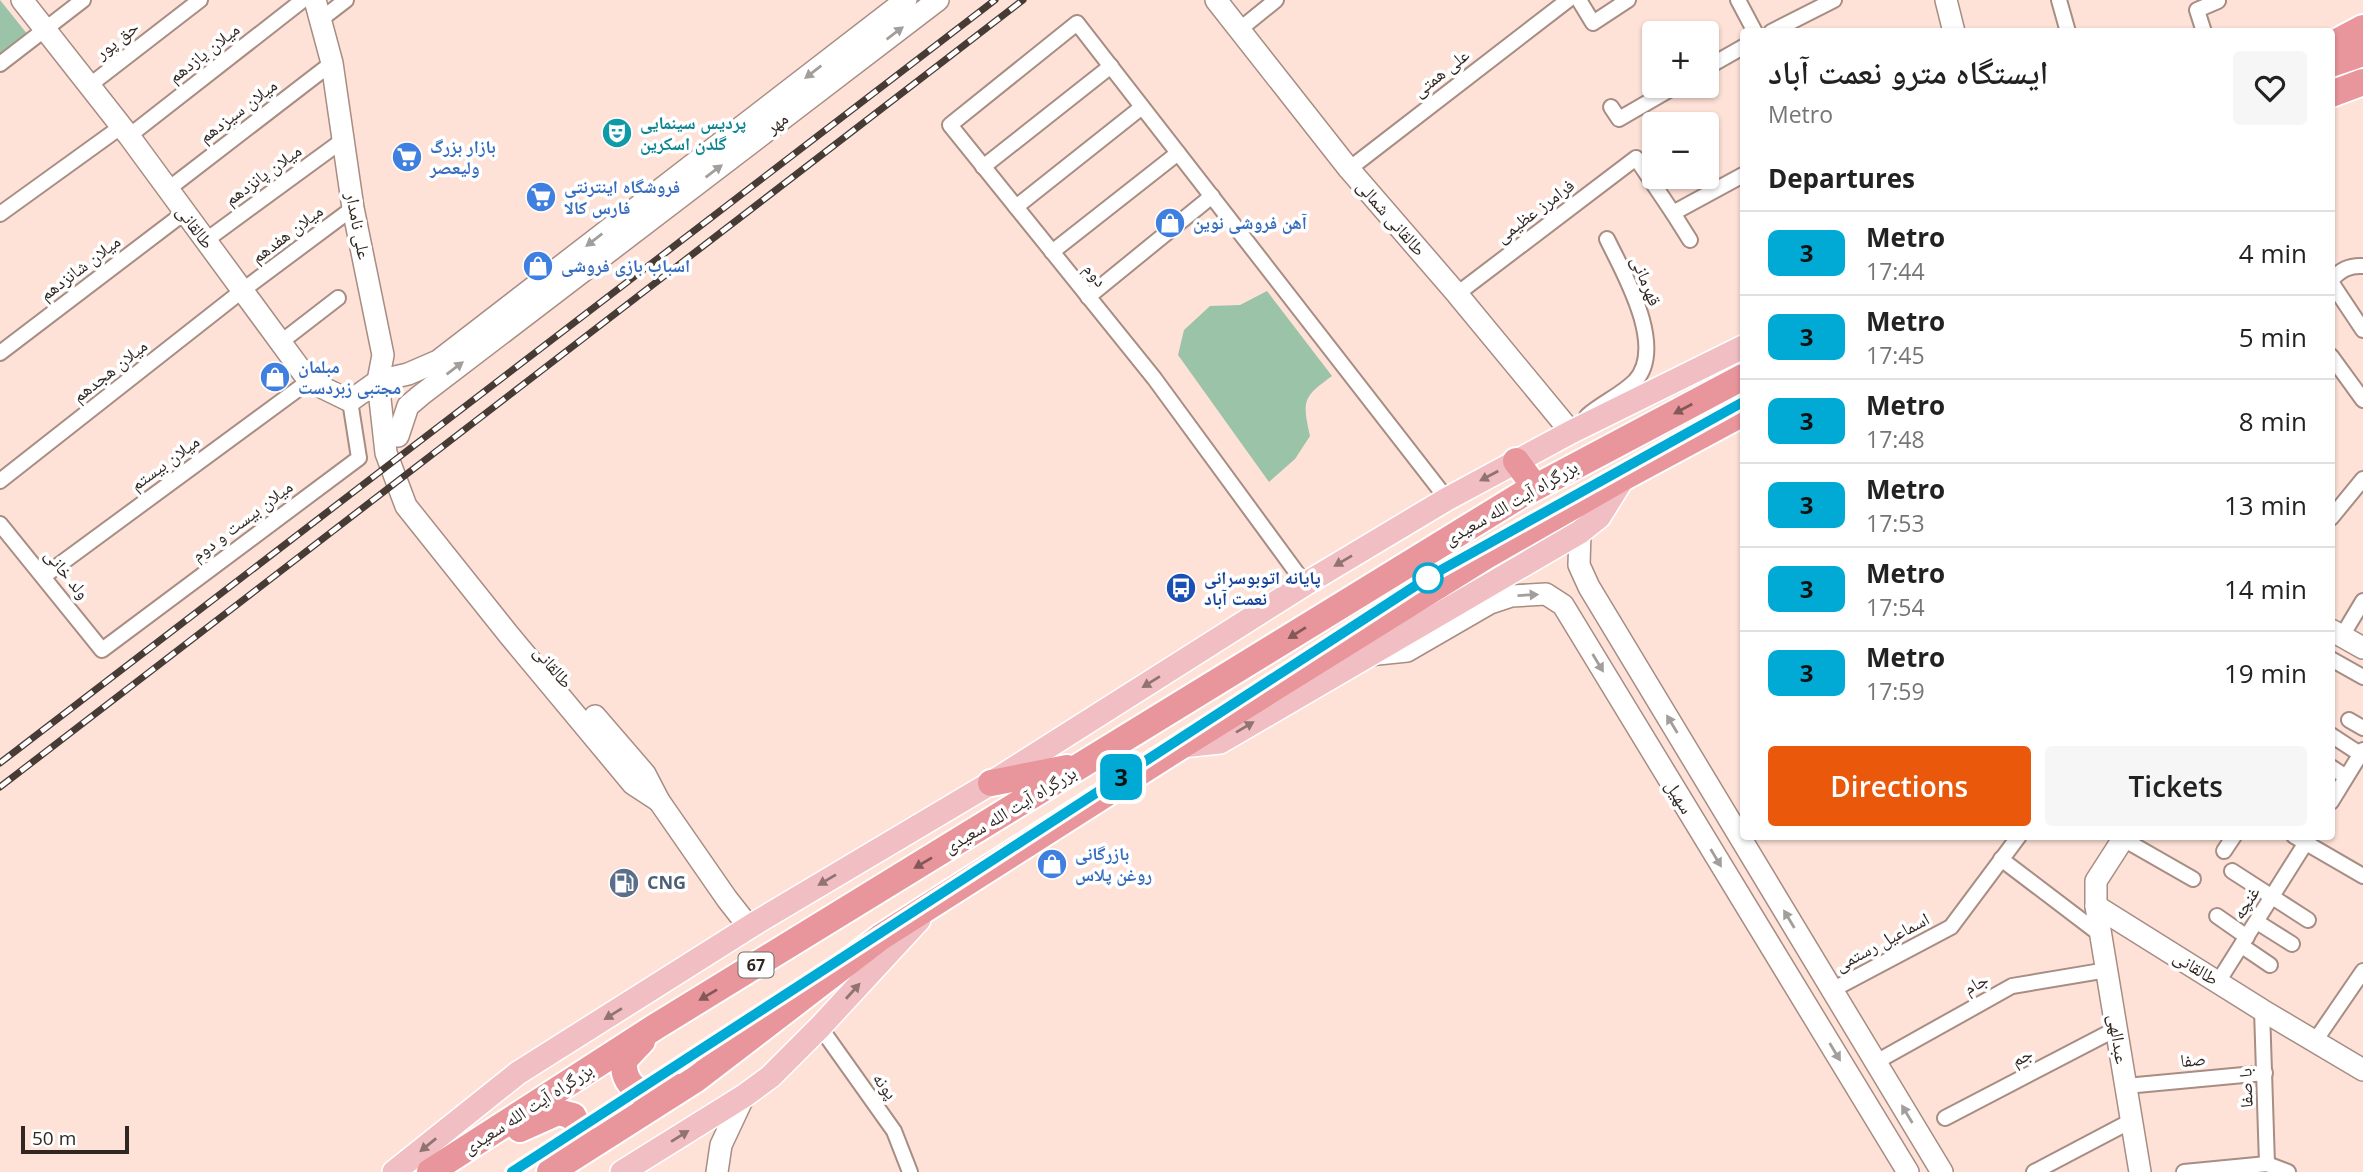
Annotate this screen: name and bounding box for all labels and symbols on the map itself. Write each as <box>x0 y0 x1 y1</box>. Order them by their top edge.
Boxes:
street label: حق پور <box>89 15 143 65</box>
street label: میلان یازدهم <box>163 17 245 89</box>
one-way arrow <box>886 25 904 40</box>
street label: علی همتی <box>1407 42 1474 102</box>
one-way arrow <box>804 64 822 78</box>
street label: میلان سیزدهم <box>193 73 282 148</box>
street label: مهر <box>759 106 793 139</box>
place label: پردیس سینمایی گلدن اسکرین <box>640 110 746 155</box>
theatre icon: پردیس سینمایی گلدن اسکرین <box>600 116 634 150</box>
place label: بازار بزرگ ولیعصر <box>429 134 496 179</box>
street label: میلان پانزدهم <box>219 138 306 211</box>
supermarket icon: بازار بزرگ ولیعصر <box>390 140 424 174</box>
one-way arrow <box>705 163 723 178</box>
street label: فرامرز عظیمی <box>1490 173 1579 248</box>
place label: فروشگاه اینترنتی فارس کالا <box>564 174 680 219</box>
street label: طالقانی شمالی <box>1352 174 1432 261</box>
supermarket icon: فروشگاه اینترنتی فارس کالا <box>524 180 558 214</box>
street label: علی نامدار <box>341 189 377 261</box>
street label: میلان هفدهم <box>246 198 328 269</box>
street label: طالقانی <box>171 200 220 253</box>
shop icon: آهن فروشی نوین <box>1153 206 1187 240</box>
place label: آهن فروشی نوین <box>1193 210 1307 234</box>
street label: میلان شانزدهم <box>34 229 125 306</box>
one-way arrow <box>585 233 603 247</box>
shop icon: اسباب بازی فروشی <box>521 249 555 283</box>
street label: قهرمانی <box>1626 252 1668 309</box>
place label: اسباب بازی فروشی <box>561 253 690 277</box>
street label: دوم <box>1078 257 1113 292</box>
street label: میلان هجدهم <box>67 333 153 408</box>
place label: مبلمان مجتبی زبردست <box>298 354 401 399</box>
shop icon: مبلمان مجتبی زبردست <box>258 360 292 394</box>
one-way arrow <box>446 361 465 375</box>
one-way arrow <box>1673 403 1693 415</box>
street label: میلان بیستم <box>125 429 205 496</box>
street label: بزرگراه آیت الله سعیدی <box>1439 454 1582 550</box>
one-way arrow <box>1480 470 1499 482</box>
street label: میلان بیست و دوم <box>186 474 298 567</box>
street label: ولد خانی <box>40 543 96 604</box>
one-way arrow <box>1334 555 1353 567</box>
unlabelled marker <box>1413 563 1443 593</box>
place label: پایانه اتوبوسرانی نعمت آباد <box>1204 565 1321 610</box>
bus stop icon: پایانه اتوبوسرانی نعمت آباد <box>1164 571 1198 605</box>
one-way arrow <box>1517 589 1539 600</box>
one-way arrow <box>1288 627 1307 640</box>
street label: طالقانی <box>529 640 579 693</box>
one-way arrow <box>1592 654 1605 673</box>
one-way arrow <box>1141 676 1160 689</box>
one-way arrow <box>1665 715 1678 734</box>
one-way arrow <box>1235 721 1254 733</box>
line badge: 3 <box>1098 754 1144 800</box>
street label: بزرگراه آیت الله سعیدی <box>939 760 1080 858</box>
street label: سهیل <box>1660 775 1699 818</box>
place label: بازرگانی روغن پلاس <box>1075 841 1152 886</box>
shop icon: بازرگانی روغن پلاس <box>1035 847 1069 881</box>
one-way arrow <box>1710 848 1723 867</box>
one-way arrow <box>913 857 933 870</box>
fuel station icon: CNG <box>607 866 641 900</box>
place label: CNG <box>647 870 686 894</box>
one-way arrow <box>818 874 837 887</box>
street label: غنچه <box>2226 881 2264 923</box>
street label: اسماعیل رستمی <box>1830 906 1933 976</box>
one-way arrow <box>1783 909 1796 928</box>
street label: طالقانی <box>2169 944 2224 990</box>
road number: 67 <box>738 953 774 978</box>
street label: جام <box>1959 967 1993 1001</box>
one-way arrow <box>845 982 860 999</box>
one-way arrow <box>698 988 717 1001</box>
one-way arrow <box>604 1007 623 1020</box>
street label: عبدالهی <box>2103 1012 2135 1066</box>
street label: جم <box>2007 1041 2037 1072</box>
one-way arrow <box>1828 1043 1841 1062</box>
street label: صفا <box>2179 1046 2207 1072</box>
street label: بزرگراه آیت الله سعیدی <box>458 1057 597 1159</box>
street label: پونه <box>868 1067 904 1104</box>
street label: با صفا <box>2232 1068 2258 1108</box>
one-way arrow <box>1901 1104 1913 1123</box>
scale bar <box>21 1123 130 1155</box>
one-way arrow <box>670 1130 689 1143</box>
one-way arrow <box>420 1137 437 1152</box>

